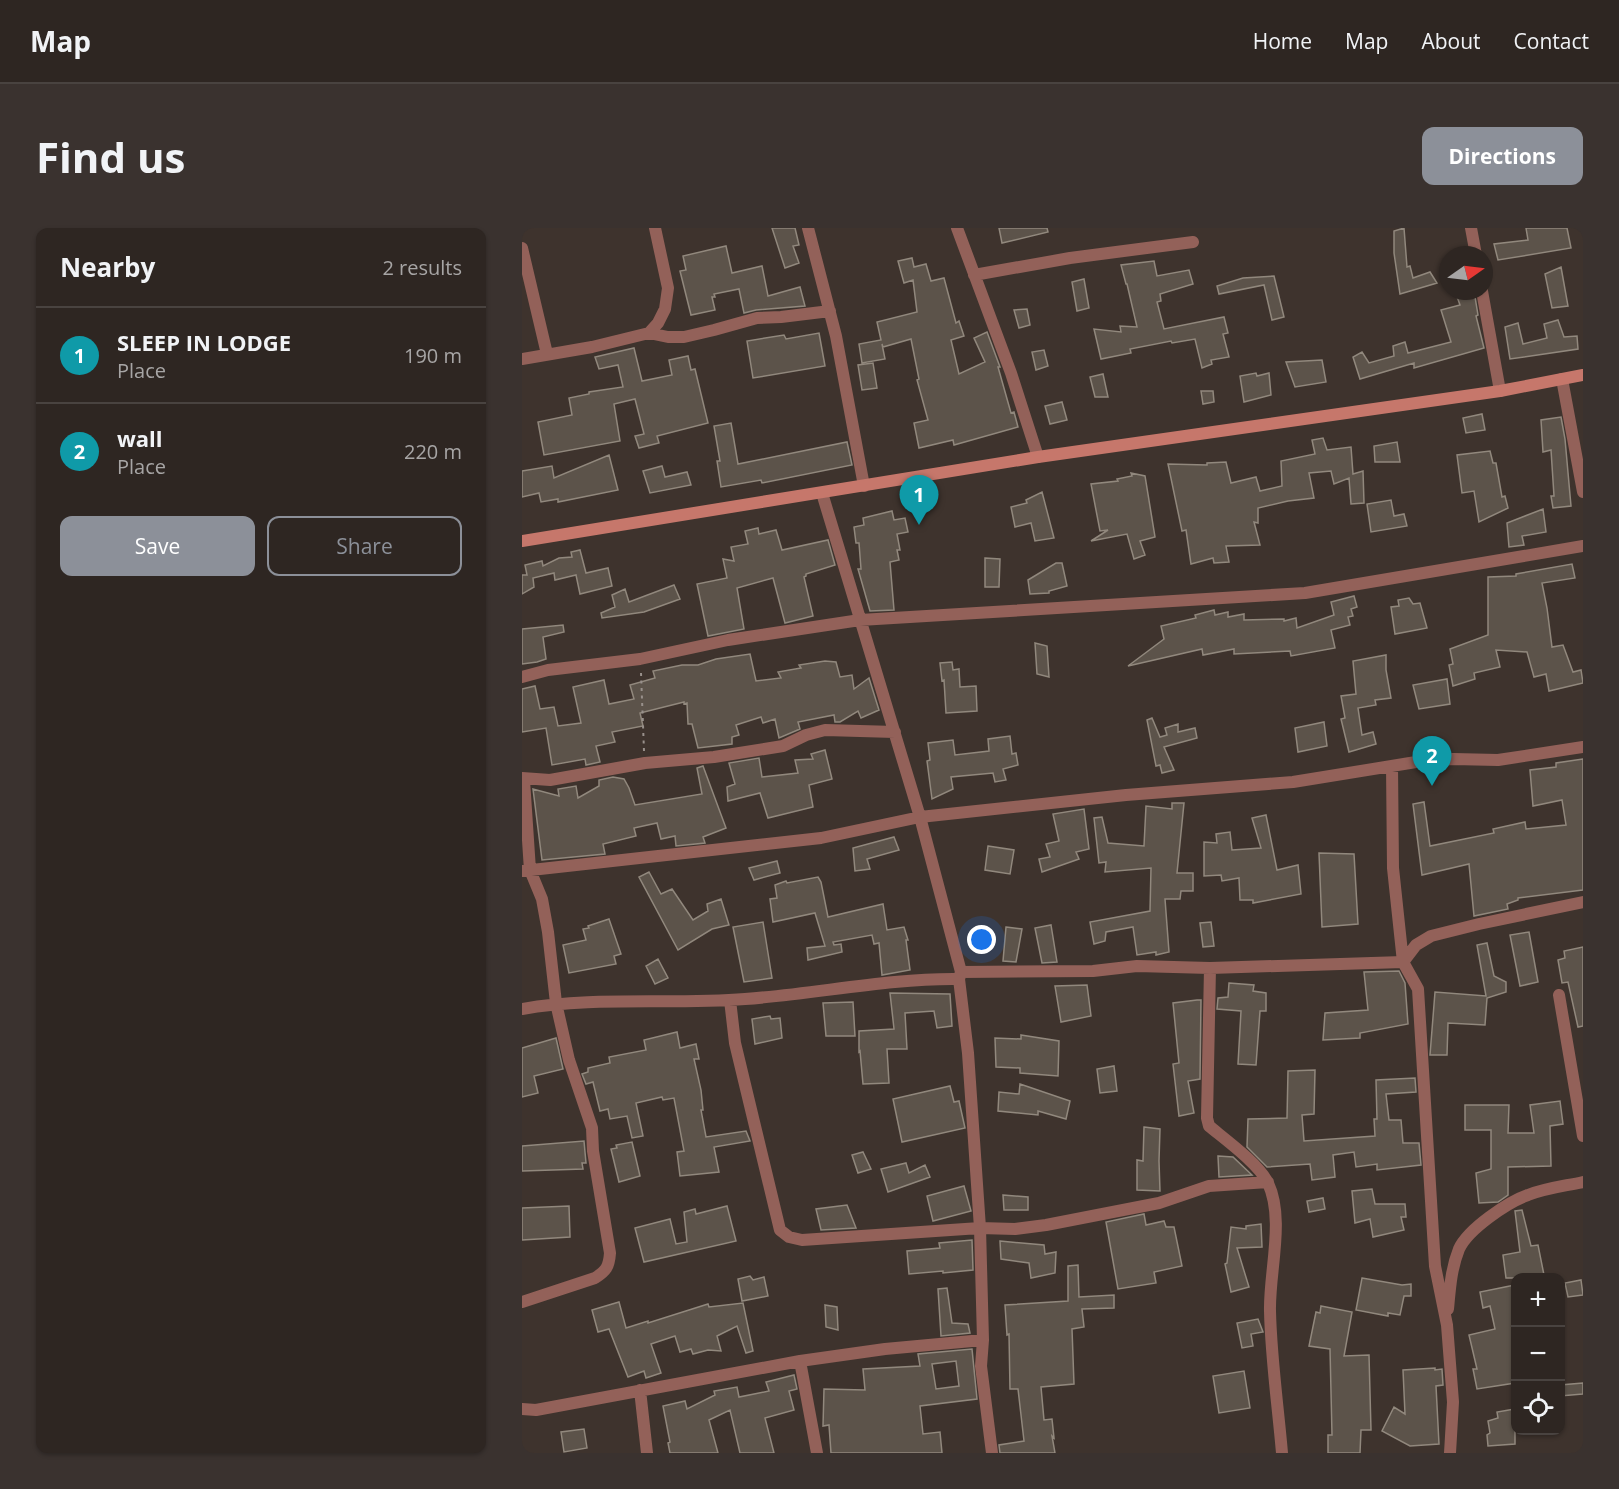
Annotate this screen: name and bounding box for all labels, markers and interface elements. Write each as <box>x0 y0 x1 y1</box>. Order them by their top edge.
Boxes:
text: Map <box>30 22 91 60</box>
text: Home <box>1253 27 1312 55</box>
text: Map <box>1345 27 1388 55</box>
text: About <box>1421 27 1481 55</box>
text: Contact <box>1514 27 1589 55</box>
button: Directions <box>1422 127 1583 185</box>
text: Find us <box>36 128 185 185</box>
north arrow <box>1439 246 1493 300</box>
text: Nearby <box>60 249 155 285</box>
text: 2 results <box>382 254 462 281</box>
text: SLEEP IN LODGE <box>117 327 291 357</box>
text: 1 <box>74 342 85 369</box>
text: 190 m <box>404 342 462 369</box>
text: Place <box>117 357 166 384</box>
text: wall <box>117 423 163 453</box>
text: 2 <box>74 438 85 465</box>
text: 220 m <box>404 438 462 465</box>
text: Place <box>117 453 166 480</box>
pin: 1 <box>900 476 938 525</box>
button: Save <box>60 516 255 576</box>
button: Share <box>267 516 462 576</box>
pin: 2 <box>1412 736 1452 786</box>
your location <box>967 925 996 954</box>
map controls <box>1511 1273 1565 1435</box>
button: + <box>1511 1273 1565 1327</box>
button: − <box>1511 1327 1565 1381</box>
button: locate <box>1511 1381 1565 1435</box>

